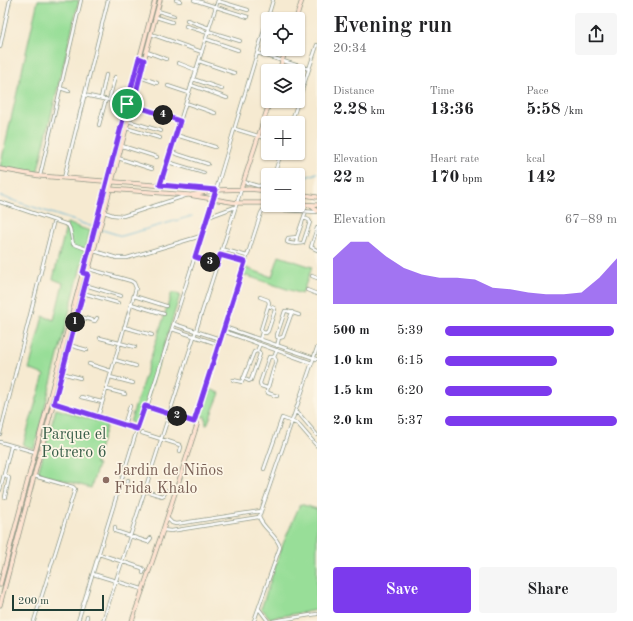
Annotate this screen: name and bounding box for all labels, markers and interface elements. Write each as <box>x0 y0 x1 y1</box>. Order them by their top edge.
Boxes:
map controls <box>261 12 305 212</box>
button: locate <box>261 12 305 56</box>
button: share <box>575 13 617 55</box>
text: Evening run <box>333 15 452 37</box>
text: 20:34 <box>333 42 367 55</box>
button: layers <box>261 64 305 108</box>
text: Distance <box>333 86 374 97</box>
text: Time <box>430 86 454 97</box>
text: Pace <box>526 86 549 97</box>
pin <box>110 87 144 121</box>
icon: arrive <box>116 93 138 115</box>
text: 2.28 <box>333 101 367 118</box>
text: 13:36 <box>430 101 474 118</box>
text: 5:58 <box>526 101 561 118</box>
pin: 4 <box>153 105 173 125</box>
text: km <box>367 106 385 117</box>
text: /km <box>561 106 583 117</box>
text: 4 <box>160 109 166 120</box>
button: + <box>261 116 305 160</box>
text: Elevation <box>333 154 378 165</box>
text: Heart rate <box>430 154 479 165</box>
text: kcal <box>526 154 545 165</box>
button: − <box>261 168 305 212</box>
text: 22 <box>333 169 353 186</box>
text: 170 <box>430 169 459 186</box>
text: 142 <box>526 169 556 186</box>
text: m <box>353 174 365 185</box>
text: bpm <box>459 174 482 185</box>
text: Elevation <box>333 213 386 226</box>
text: 67–89 m <box>565 213 617 226</box>
pin: 3 <box>200 252 220 272</box>
text: 3 <box>207 256 213 267</box>
pin: 1 <box>65 312 85 332</box>
text: 1 <box>72 316 78 327</box>
text: 500 m <box>333 324 370 337</box>
text: 5:39 <box>397 324 423 337</box>
text: 1.0 km <box>333 354 373 367</box>
text: 6:15 <box>397 354 423 367</box>
text: 1.5 km <box>333 384 373 397</box>
text: 6:20 <box>397 384 423 397</box>
pin: 2 <box>167 406 187 426</box>
text: 2 <box>174 410 180 421</box>
text: 2.0 km <box>333 414 373 427</box>
text: 5:37 <box>397 414 423 427</box>
park label: Parque el Potrero 6 <box>41 427 107 461</box>
place label: Jardin de Niños Frida Khalo <box>114 463 223 497</box>
marker: Jardin de Niños Frida Khalo <box>101 475 111 485</box>
button: Save <box>333 567 471 613</box>
button: Share <box>479 567 617 613</box>
scale bar <box>12 593 104 612</box>
text: 200 m <box>18 596 49 607</box>

